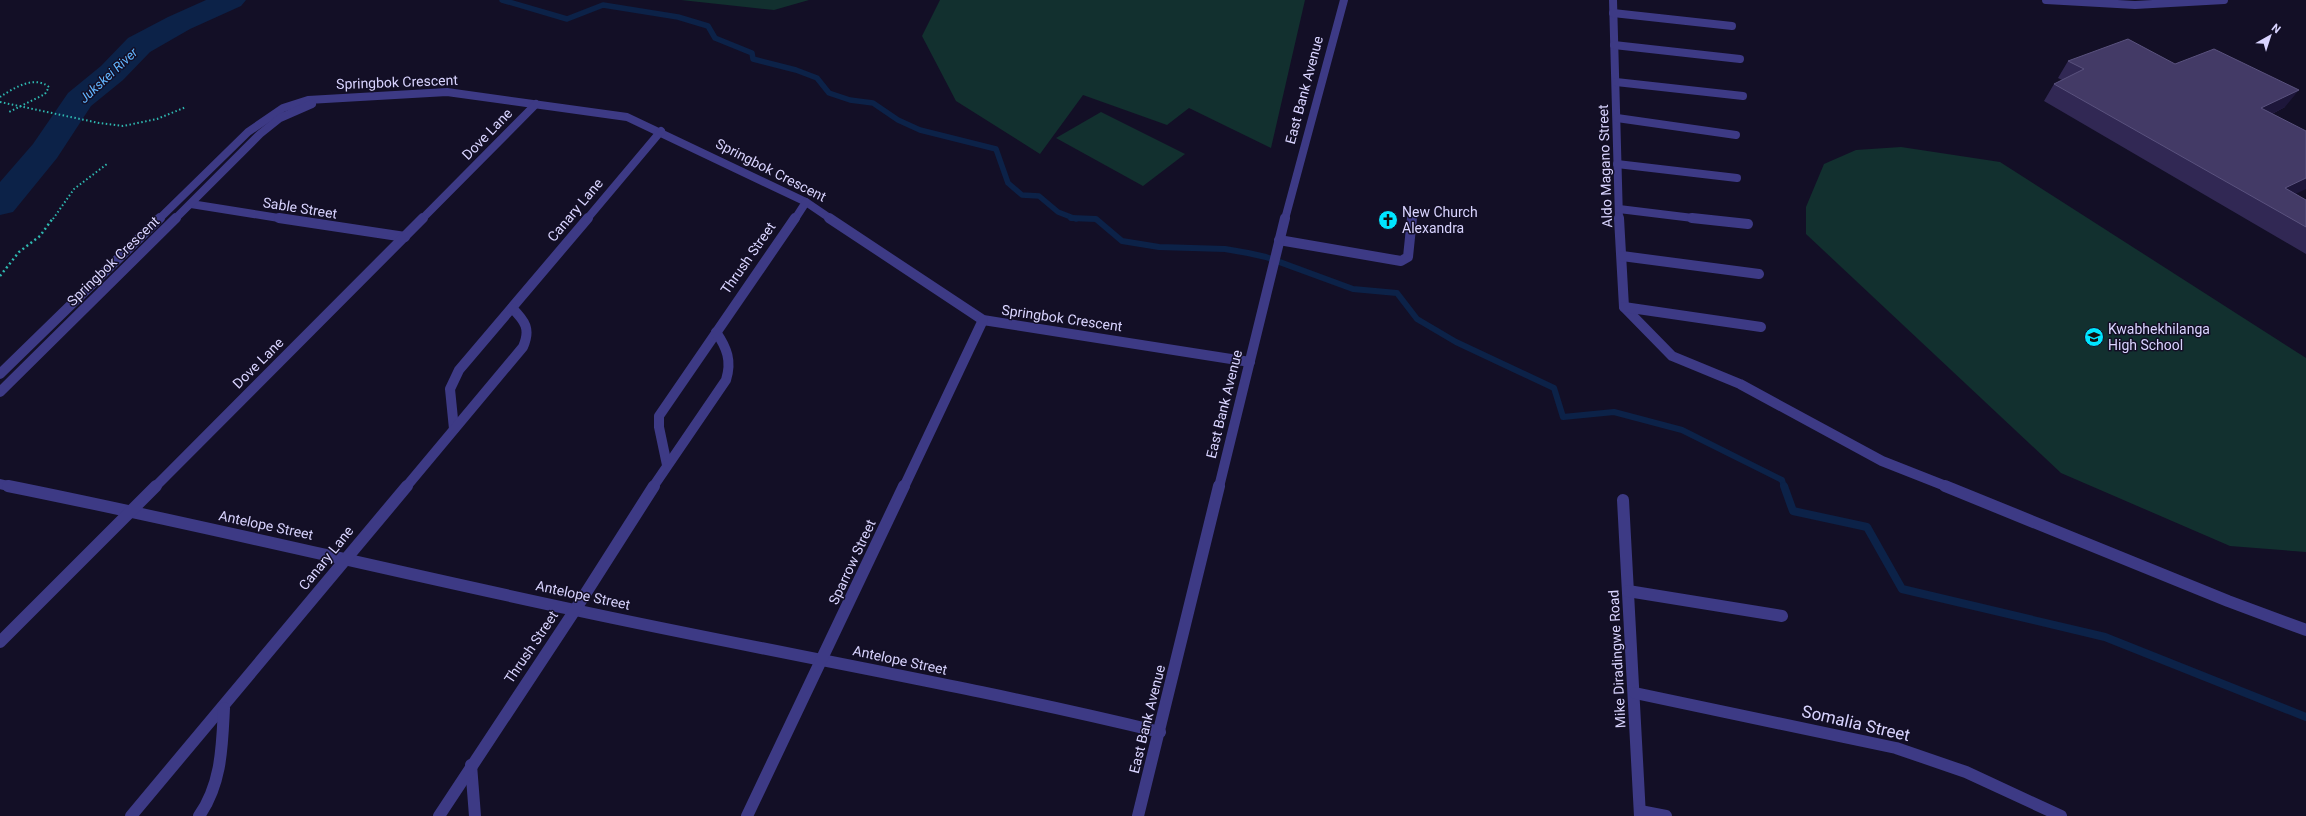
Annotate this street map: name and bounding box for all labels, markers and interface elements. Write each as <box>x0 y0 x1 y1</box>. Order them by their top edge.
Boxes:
north arrow <box>2250 16 2290 56</box>
text: N <box>2269 21 2283 36</box>
street label: East Bank Avenue <box>1282 34 1326 146</box>
water label: Jukskei River <box>76 44 141 106</box>
street label: Springbok Crescent <box>336 72 459 92</box>
street label: Aldo Magano Street <box>1595 104 1615 228</box>
street label: Dove Lane <box>459 105 515 163</box>
street label: Springbok Crescent <box>713 135 829 205</box>
street label: Canary Lane <box>544 175 606 245</box>
street label: Sable Street <box>262 194 339 222</box>
place label: New Church Alexandra <box>1402 204 1478 236</box>
church icon: New Church Alexandra <box>1377 209 1399 231</box>
street label: Springbok Crescent <box>64 213 163 309</box>
street label: Thrush Street <box>717 219 779 297</box>
street label: Springbok Crescent <box>1001 302 1124 334</box>
place label: Kwabhekhilanga High School <box>2108 321 2210 353</box>
school or university icon: Kwabhekhilanga High School <box>2083 326 2105 348</box>
street label: Dove Lane <box>229 334 287 392</box>
street label: East Bank Avenue <box>1203 348 1245 460</box>
street label: Antelope Street <box>217 507 315 543</box>
street label: Sparrow Street <box>825 517 879 607</box>
street label: Canary Lane <box>295 523 357 593</box>
street label: Antelope Street <box>534 577 632 613</box>
street label: Mike Diradingwe Road <box>1605 589 1629 729</box>
street label: Thrush Street <box>501 607 561 686</box>
street label: Antelope Street <box>851 642 949 678</box>
street label: East Bank Avenue <box>1126 663 1168 775</box>
street label: Somalia Street <box>1800 701 1912 745</box>

